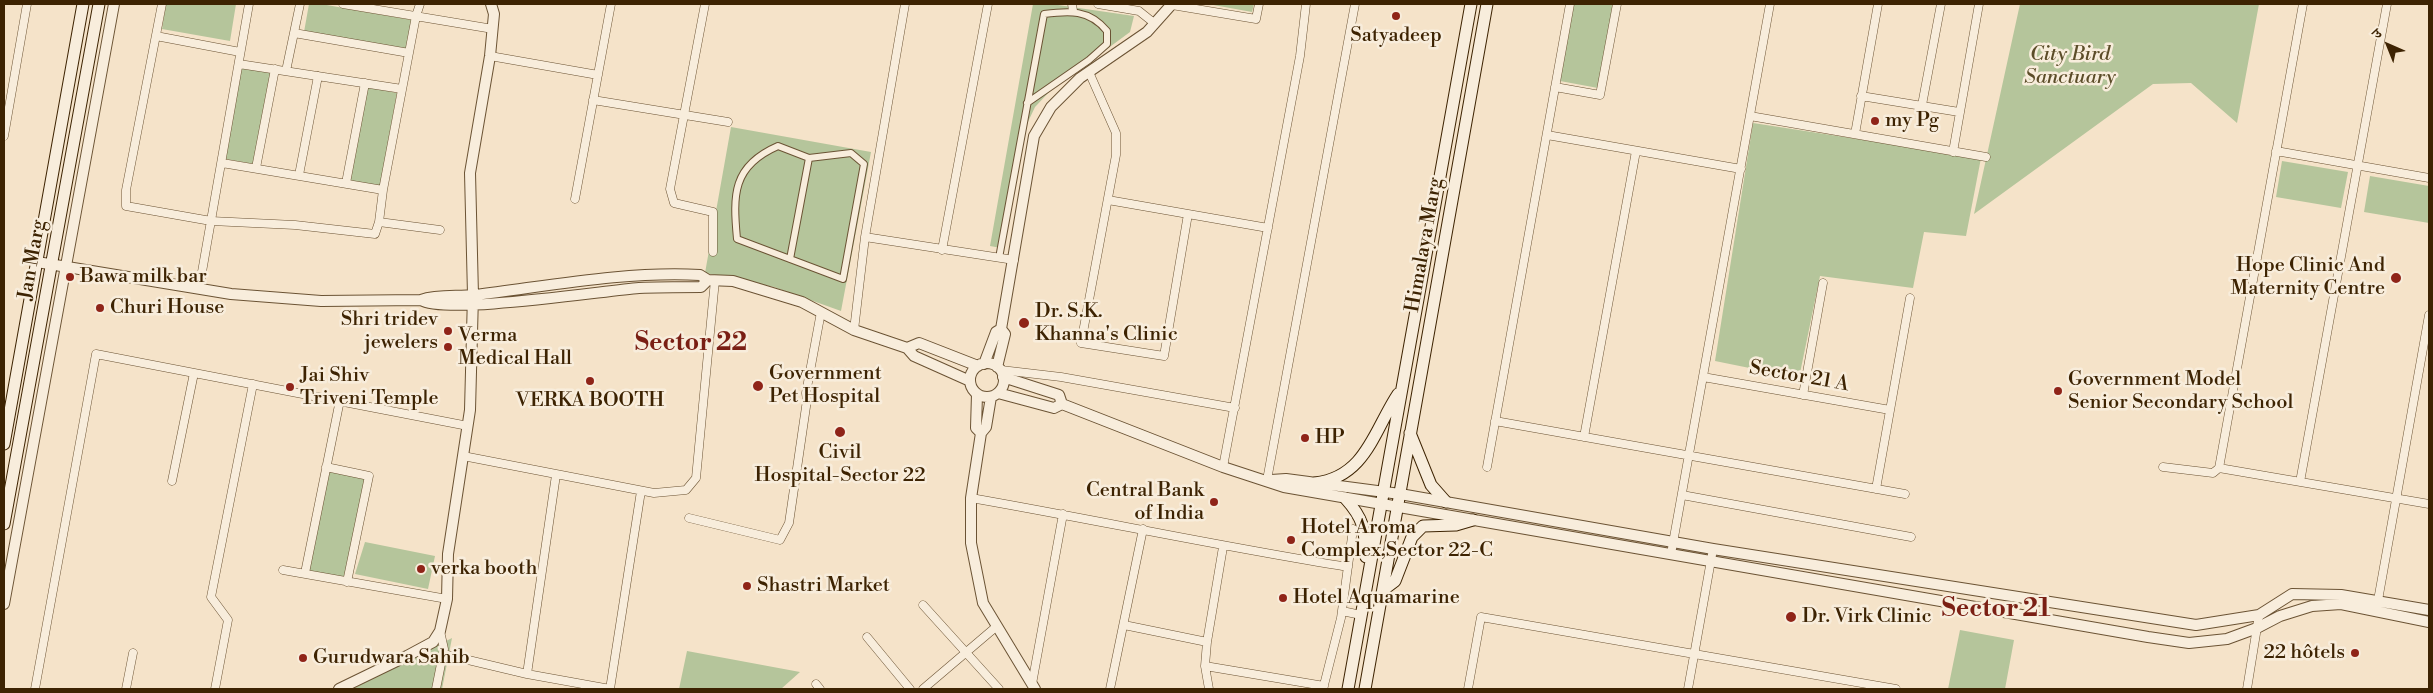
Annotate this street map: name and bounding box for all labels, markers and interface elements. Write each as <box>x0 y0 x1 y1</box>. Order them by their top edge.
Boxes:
marker: Satyadeep <box>1390 10 1402 22</box>
north arrow <box>2363 20 2413 70</box>
place label: Satyadeep <box>1350 24 1442 48</box>
text: उ <box>2369 25 2386 43</box>
park label: City Bird Sanctuary <box>2024 43 2116 90</box>
place label: my Pg <box>1885 109 1939 133</box>
marker: my Pg <box>1869 115 1881 127</box>
street label: Himalaya Marg <box>1401 176 1449 314</box>
street label: Jan Marg <box>14 218 52 302</box>
place label: Hope Clinic And Maternity Centre <box>2231 254 2385 301</box>
place label: Bawa milk bar <box>80 265 207 289</box>
marker: Bawa milk bar <box>64 271 76 283</box>
marker: Hope Clinic And Maternity Centre <box>2389 271 2403 285</box>
place label: Churi House <box>110 296 224 320</box>
place label: Dr. S.K. Khanna's Clinic <box>1035 300 1178 347</box>
marker: Churi House <box>94 302 106 314</box>
place label: Shri tridev jewelers <box>341 308 438 355</box>
marker: Dr. S.K. Khanna's Clinic <box>1017 316 1031 330</box>
place label: Verma Medical Hall <box>458 324 572 371</box>
marker: Shri tridev jewelers <box>442 325 454 337</box>
district label: Sector 22 <box>635 329 747 359</box>
marker: Verma Medical Hall <box>442 341 454 353</box>
street label: Sector 21 A <box>1747 356 1851 398</box>
place label: Government Pet Hospital <box>769 362 882 409</box>
place label: Jai Shiv Triveni Temple <box>300 364 439 411</box>
place label: Government Model Senior Secondary School <box>2068 368 2293 415</box>
marker: VERKA BOOTH <box>584 375 596 387</box>
marker: Government Pet Hospital <box>751 379 765 393</box>
marker: Jai Shiv Triveni Temple <box>284 381 296 393</box>
marker: Government Model Senior Secondary School <box>2052 385 2064 397</box>
place label: VERKA BOOTH <box>516 389 664 413</box>
marker: Civil Hospital-Sector 22 <box>833 425 847 439</box>
place label: HP <box>1315 426 1345 450</box>
marker: HP <box>1299 432 1311 444</box>
place label: Civil Hospital-Sector 22 <box>754 441 926 488</box>
place label: Central Bank of India <box>1086 479 1204 526</box>
marker: Central Bank of India <box>1208 496 1220 508</box>
place label: Hotel Aroma Complex,Sector 22-C <box>1301 516 1493 563</box>
marker: Hotel Aroma Complex,Sector 22-C <box>1285 534 1297 546</box>
place label: verka booth <box>431 557 537 581</box>
marker: verka booth <box>415 563 427 575</box>
place label: Shastri Market <box>757 574 890 598</box>
marker: Shastri Market <box>741 580 753 592</box>
place label: Hotel Aquamarine <box>1293 586 1460 610</box>
marker: Hotel Aquamarine <box>1277 592 1289 604</box>
district label: Sector 21 <box>1942 595 2050 625</box>
place label: Dr. Virk Clinic <box>1802 605 1932 629</box>
marker: Dr. Virk Clinic <box>1784 610 1798 624</box>
place label: 22 hôtels <box>2263 641 2345 665</box>
place label: Gurudwara Sahib <box>313 646 470 670</box>
marker: 22 hôtels <box>2349 647 2361 659</box>
marker: Gurudwara Sahib <box>297 652 309 664</box>

